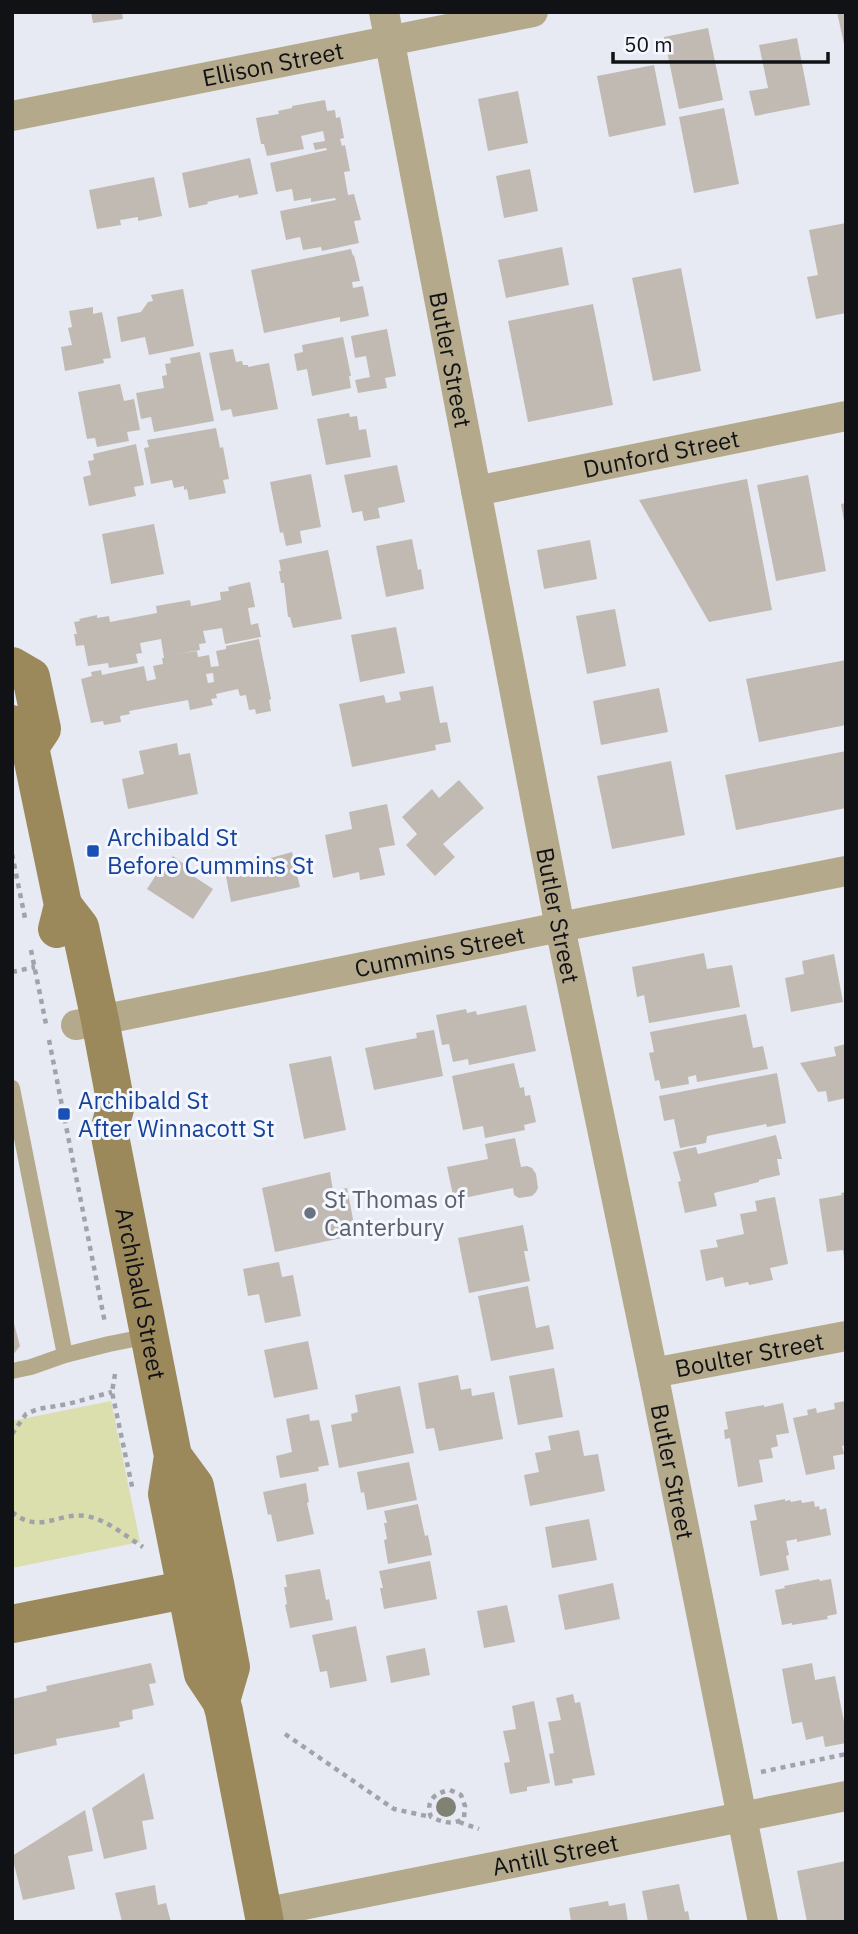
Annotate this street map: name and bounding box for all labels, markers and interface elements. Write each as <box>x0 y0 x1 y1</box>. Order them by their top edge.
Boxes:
scale bar <box>613 21 828 65</box>
text: 50 m <box>624 30 673 58</box>
street label: Ellison Street <box>199 34 346 94</box>
street label: Butler Street <box>422 289 480 430</box>
street label: Dunford Street <box>580 422 742 485</box>
place label: Archibald St Before Cummins St <box>107 821 314 881</box>
marker: Archibald St Before Cummins St <box>85 843 101 859</box>
street label: Butler Street <box>529 845 587 986</box>
street label: Cummins Street <box>351 918 528 984</box>
place label: Archibald St After Winnacott St <box>78 1084 275 1144</box>
marker: Archibald St After Winnacott St <box>56 1106 72 1122</box>
place label: St Thomas of Canterbury <box>324 1183 465 1243</box>
street label: Archibald Street <box>108 1205 174 1382</box>
marker: St Thomas of Canterbury <box>302 1205 318 1221</box>
street label: Boulter Street <box>672 1325 826 1384</box>
street label: Butler Street <box>644 1401 702 1542</box>
street label: Antill Street <box>489 1826 621 1883</box>

